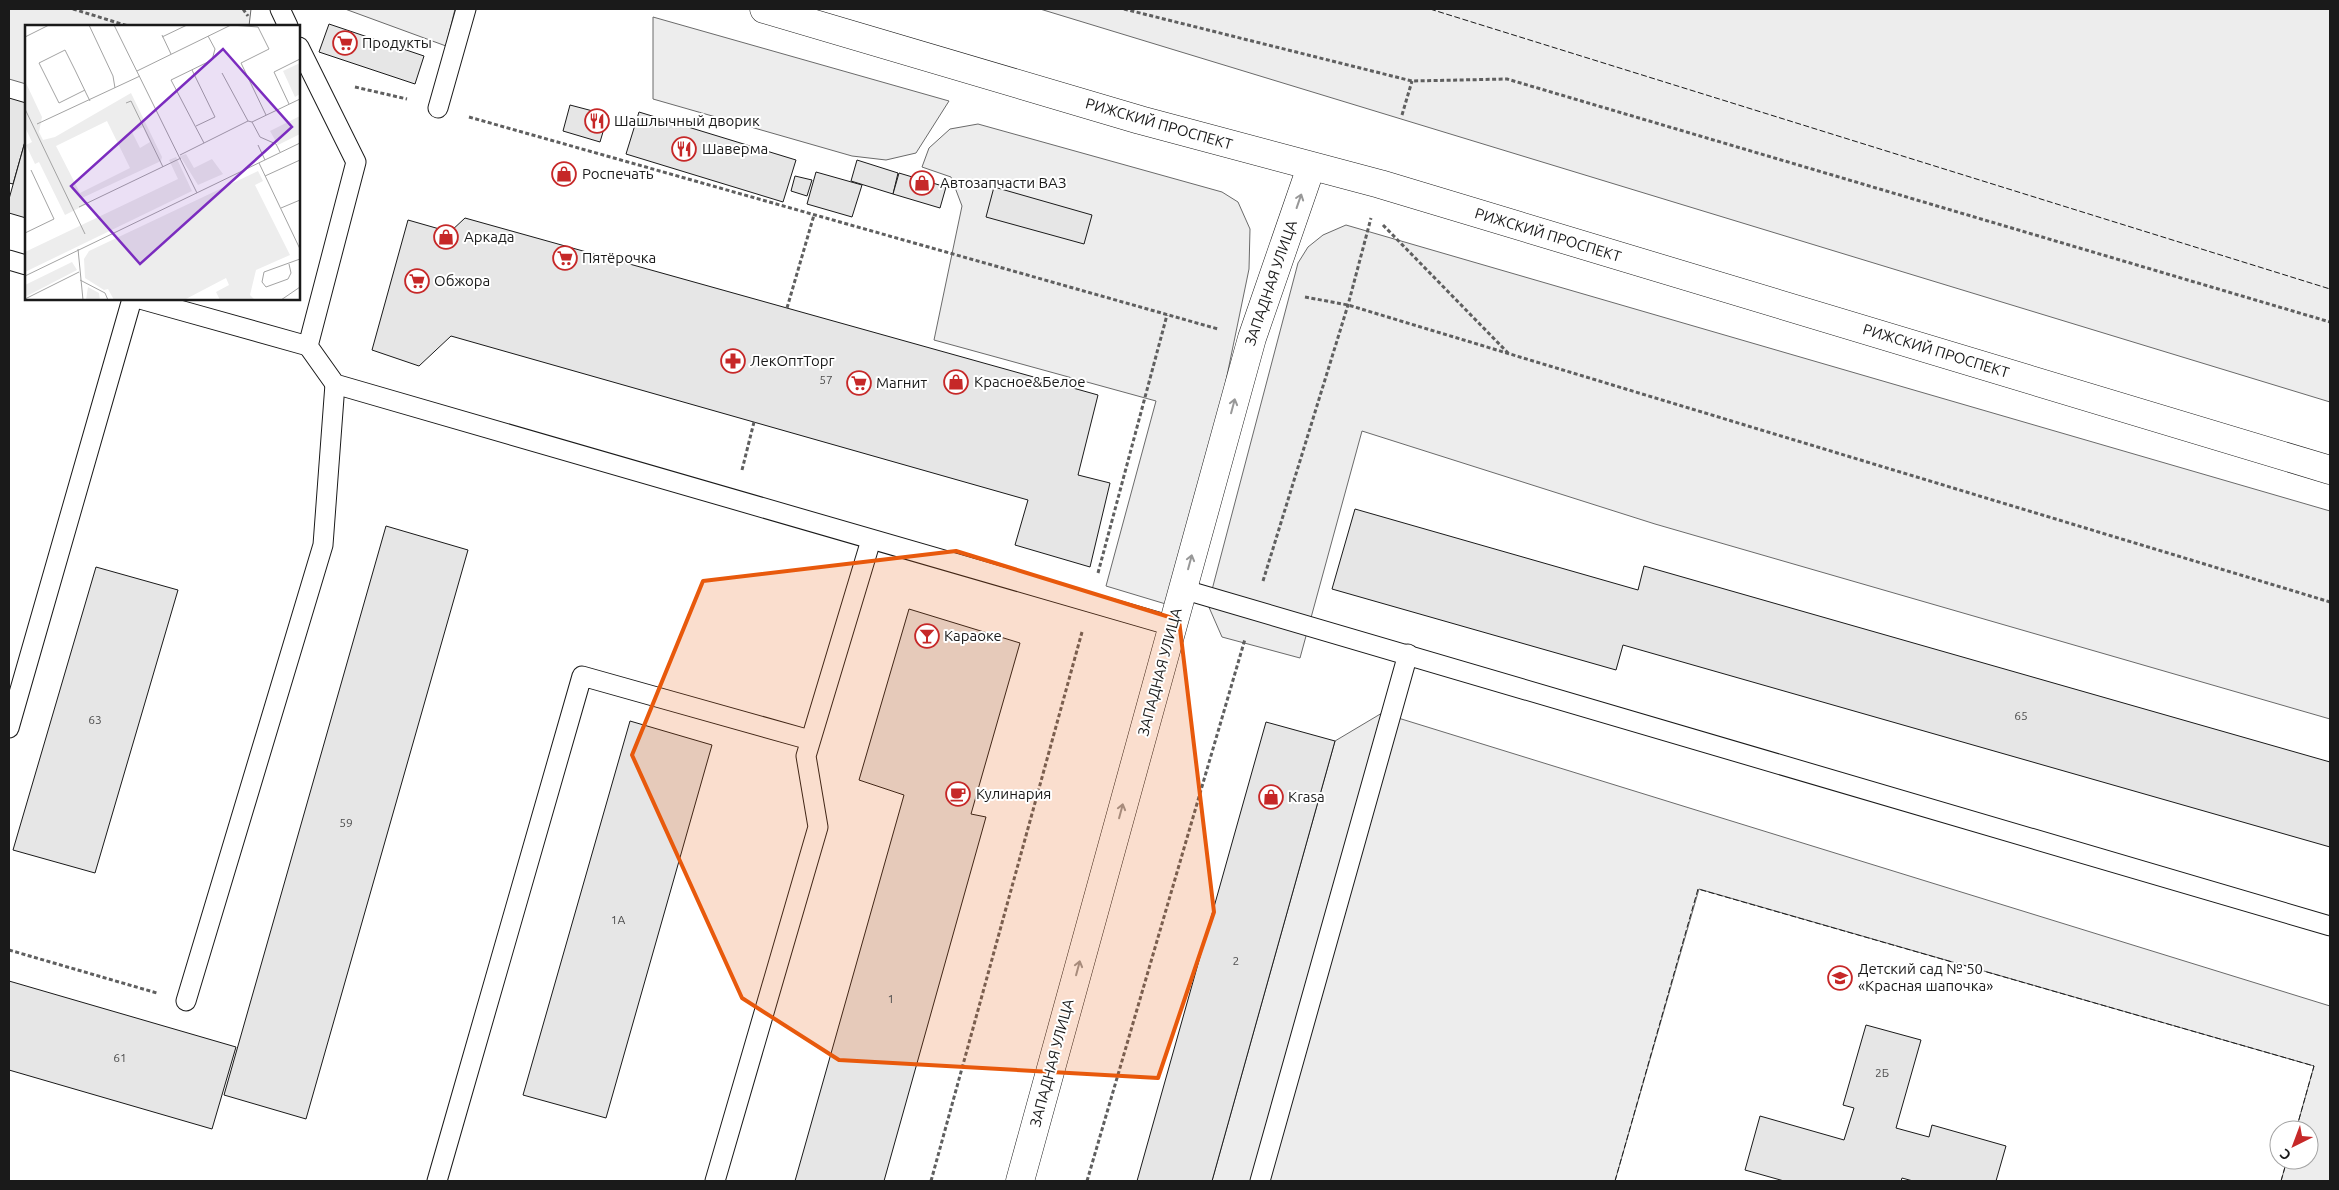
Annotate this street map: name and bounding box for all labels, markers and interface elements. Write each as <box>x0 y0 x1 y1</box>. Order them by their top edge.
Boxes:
inset map <box>25 25 300 300</box>
supermarket icon: Продукты <box>332 30 358 56</box>
place label: Продукты <box>362 34 432 51</box>
street label: РИЖСКИЙ ПРОСПЕКТ <box>1084 94 1235 153</box>
restaurant icon: Шашлычный дворик <box>584 108 610 134</box>
place label: Шашлычный дворик <box>614 112 760 129</box>
restaurant icon: Шаверма <box>671 136 697 162</box>
place label: Шаверма <box>702 140 768 157</box>
shop icon: Роспечать <box>551 161 577 187</box>
place label: Роспечать <box>582 165 654 182</box>
shop icon: Автозапчасти ВАЗ <box>909 170 935 196</box>
place label: Автозапчасти ВАЗ <box>940 174 1066 191</box>
one-way arrow <box>1295 194 1304 210</box>
street label: РИЖСКИЙ ПРОСПЕКТ <box>1473 204 1624 265</box>
street label: ЗАПАДНАЯ УЛИЦА <box>1241 218 1300 348</box>
shop icon: Аркада <box>433 224 459 250</box>
place label: Аркада <box>464 228 514 245</box>
supermarket icon: Пятёрочка <box>552 245 578 271</box>
place label: Пятёрочка <box>582 249 656 266</box>
supermarket icon: Обжора <box>404 268 430 294</box>
place label: Обжора <box>434 272 490 289</box>
street label: РИЖСКИЙ ПРОСПЕКТ <box>1861 320 2012 381</box>
pharmacy icon: ЛекОптТорг <box>720 348 746 374</box>
place label: ЛекОптТорг <box>750 352 835 369</box>
shop icon: Красное&Белое <box>943 369 969 395</box>
supermarket icon: Магнит <box>846 370 872 396</box>
house number: 57 <box>819 373 833 386</box>
place label: Красное&Белое <box>974 373 1086 390</box>
place label: Магнит <box>876 374 927 391</box>
one-way arrow <box>1228 398 1238 414</box>
one-way arrow <box>1185 555 1195 571</box>
street label: ЗАПАДНАЯ УЛИЦА <box>1134 606 1185 738</box>
bar icon: Караоке <box>914 623 940 649</box>
place label: Караоке <box>944 627 1002 644</box>
house number: 65 <box>2014 709 2028 722</box>
house number: 63 <box>88 713 102 726</box>
cafe icon: Кулинария <box>945 781 971 807</box>
shop icon: Krasa <box>1258 784 1284 810</box>
place label: Кулинария <box>976 785 1051 802</box>
place label: Krasa <box>1288 788 1325 805</box>
one-way arrow <box>1117 804 1127 820</box>
house number: 59 <box>339 816 353 829</box>
house number: 1А <box>611 913 625 926</box>
house number: 2 <box>1233 954 1239 967</box>
place label: Детский сад № 50 «Красная шапочка» <box>1858 960 1993 994</box>
one-way arrow <box>1074 961 1084 977</box>
school or university icon: Детский сад № 50 «Красная шапочка» <box>1827 965 1853 991</box>
house number: 1 <box>888 992 894 1005</box>
street label: ЗАПАДНАЯ УЛИЦА <box>1026 997 1077 1129</box>
house number: 61 <box>113 1051 127 1064</box>
house number: 2Б <box>1875 1066 1889 1079</box>
north arrow <box>2269 1120 2319 1170</box>
text: С <box>2277 1146 2294 1164</box>

